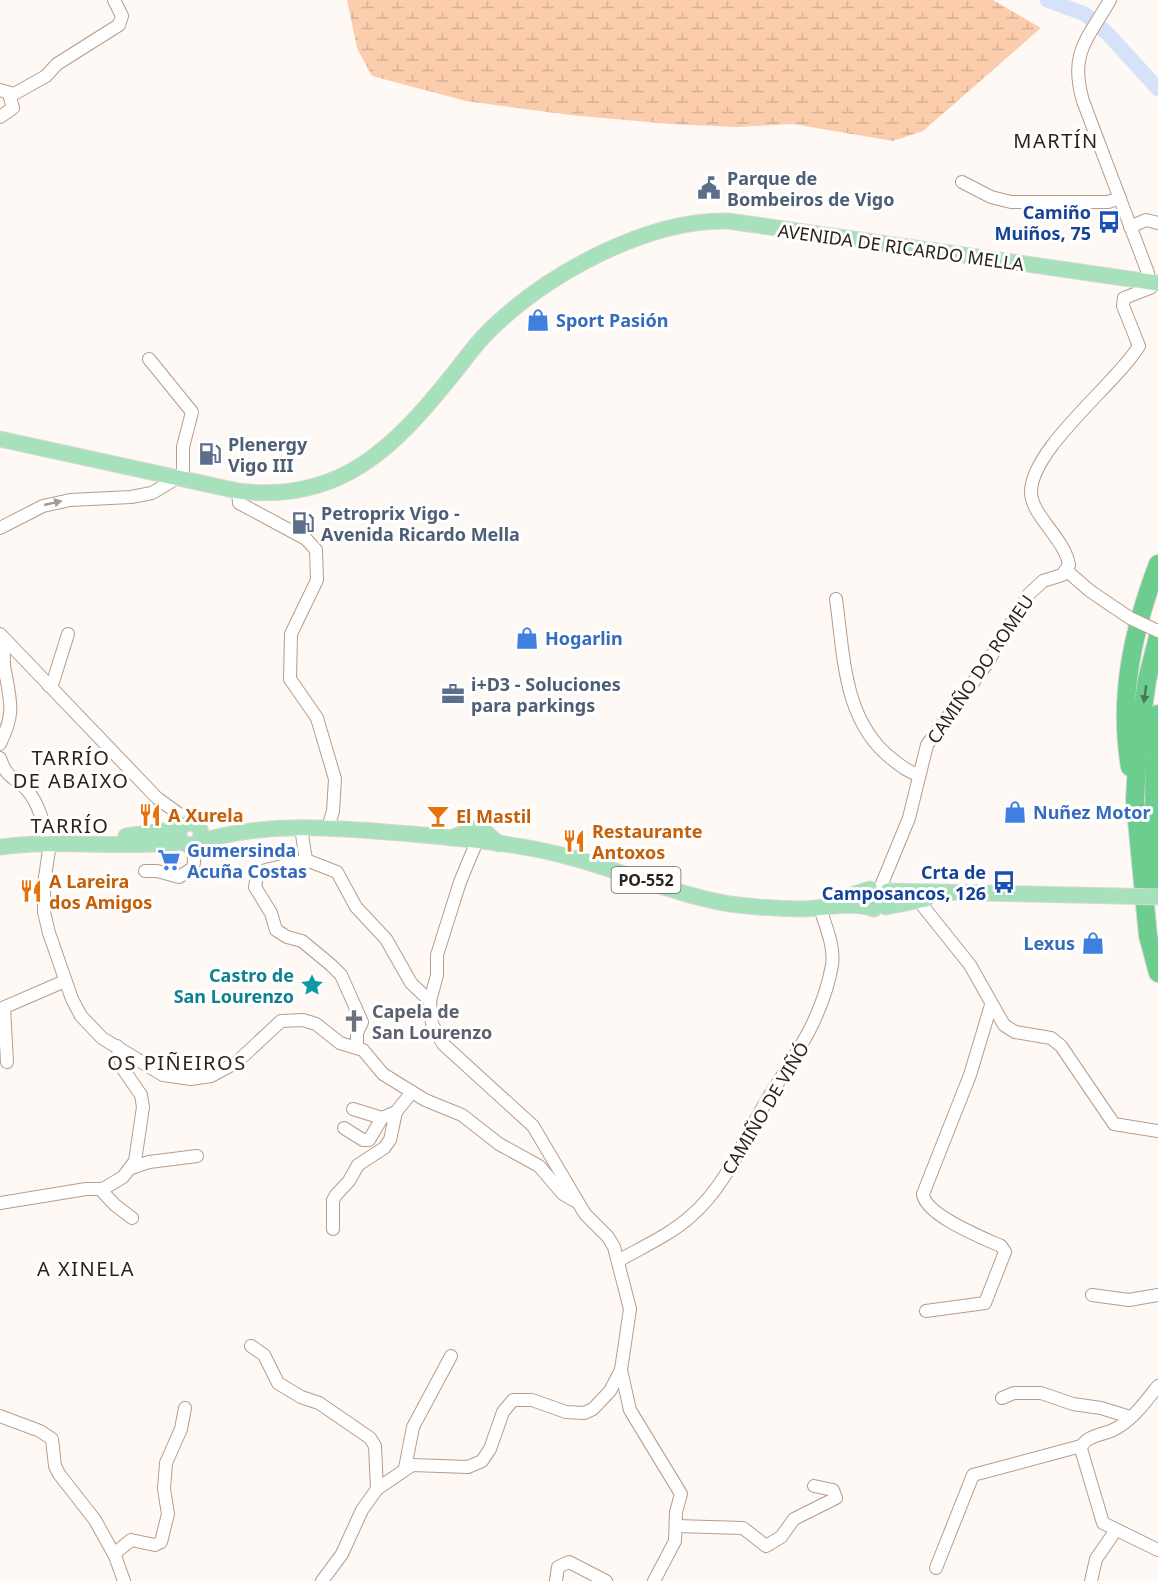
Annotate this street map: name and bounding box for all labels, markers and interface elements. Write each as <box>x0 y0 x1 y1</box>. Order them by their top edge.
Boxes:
district label: MARTÍN <box>1013 127 1099 154</box>
place label: Parque de Bombeiros de Vigo <box>727 166 894 211</box>
public building icon: Parque de Bombeiros de Vigo <box>696 175 722 201</box>
place label: Camiño Muiños, 75 <box>995 200 1091 245</box>
bus stop icon: Camiño Muiños, 75 <box>1096 209 1122 235</box>
street label: AVENIDA DE RICARDO MELLA <box>776 218 1026 276</box>
shop icon: Sport Pasión <box>525 307 551 333</box>
place label: Sport Pasión <box>556 308 668 332</box>
place label: Plenergy Vigo III <box>228 432 308 477</box>
fuel station icon: Plenergy Vigo III <box>197 441 223 467</box>
one-way arrow <box>44 498 62 508</box>
place label: Petroprix Vigo - Avenida Ricardo Mella <box>321 501 520 546</box>
fuel station icon: Petroprix Vigo - Avenida Ricardo Mella <box>290 510 316 536</box>
street label: CAMIÑO DO ROMEU <box>921 590 1039 748</box>
shop icon: Hogarlin <box>514 625 540 651</box>
place label: Hogarlin <box>545 626 623 650</box>
place label: i+D3 - Soluciones para parkings <box>471 672 621 717</box>
office icon: i+D3 - Soluciones para parkings <box>440 681 466 707</box>
one-way arrow <box>1141 685 1150 704</box>
district label: TARRÍO DE ABAIXO <box>13 744 129 794</box>
shop icon: Nuñez Motor <box>1002 799 1028 825</box>
place label: Nuñez Motor <box>1033 800 1151 824</box>
restaurant icon: A Xurela <box>137 802 163 828</box>
place label: A Xurela <box>168 803 243 827</box>
bar icon: El Mastil <box>425 803 451 829</box>
place label: El Mastil <box>456 804 531 828</box>
district label: TARRÍO <box>31 812 109 839</box>
place label: Restaurante Antoxos <box>592 819 703 864</box>
restaurant icon: Restaurante Antoxos <box>561 828 587 854</box>
place label: Gumersinda Acuña Costas <box>187 838 307 883</box>
supermarket icon: Gumersinda Acuña Costas <box>156 847 182 873</box>
place label: Crta de Camposancos, 126 <box>822 860 986 905</box>
road number: PO-552 <box>612 867 680 893</box>
place label: A Lareira dos Amigos <box>49 869 152 914</box>
bus stop icon: Crta de Camposancos, 126 <box>991 869 1017 895</box>
restaurant icon: A Lareira dos Amigos <box>18 878 44 904</box>
shop icon: Lexus <box>1080 930 1106 956</box>
place label: Lexus <box>1023 931 1075 955</box>
place label: Castro de San Lourenzo <box>174 963 294 1008</box>
place icon: Castro de San Lourenzo <box>299 972 325 998</box>
place label: Capela de San Lourenzo <box>372 999 492 1044</box>
church icon: Capela de San Lourenzo <box>341 1008 367 1034</box>
street label: CAMIÑO DE VIÑÓ <box>716 1037 814 1179</box>
district label: OS PIÑEIROS <box>107 1049 247 1076</box>
district label: A XINELA <box>37 1255 135 1282</box>

